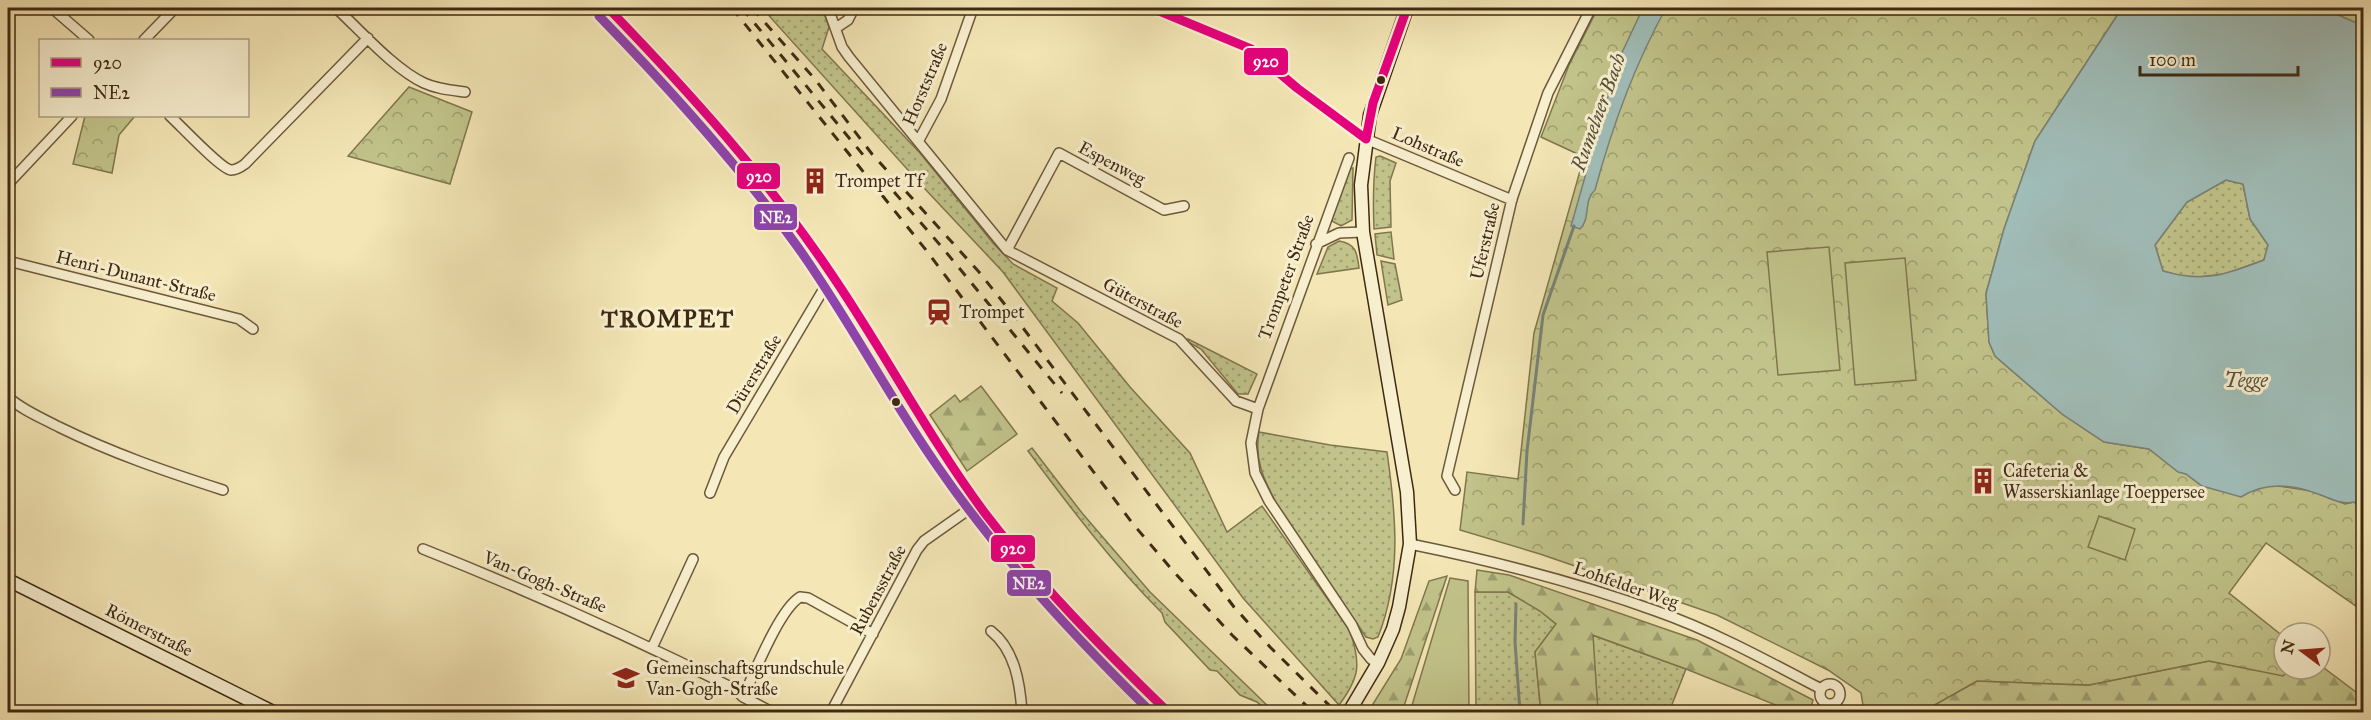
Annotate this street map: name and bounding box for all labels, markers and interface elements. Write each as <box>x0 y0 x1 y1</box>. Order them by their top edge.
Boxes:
legend <box>39 39 249 117</box>
street label: Horststraße <box>898 39 952 129</box>
scale bar <box>2140 39 2298 77</box>
line badge: 920 <box>1243 47 1289 76</box>
text: 100 m <box>2149 49 2196 71</box>
water label: Rumelner Bach <box>1565 50 1630 175</box>
text: 920 <box>93 52 122 74</box>
text: 920 <box>1253 52 1279 72</box>
unlabelled marker <box>1375 74 1387 86</box>
text: NE2 <box>93 82 130 104</box>
street label: Lohstraße <box>1388 122 1468 172</box>
street label: Espenweg <box>1074 136 1150 191</box>
line badge: 920 <box>736 162 781 190</box>
building icon: Trompet Tf <box>800 166 830 196</box>
text: 920 <box>746 167 772 187</box>
place label: Trompet Tf <box>835 170 926 192</box>
street label: Uferstraße <box>1466 200 1504 282</box>
line badge: NE2 <box>753 203 798 231</box>
text: NE2 <box>760 208 794 227</box>
street label: Trompeter Straße <box>1253 211 1319 343</box>
street label: Henri-Dunant-Straße <box>54 245 218 307</box>
street label: Güterstraße <box>1099 273 1187 333</box>
station icon: Trompet <box>924 297 954 327</box>
place label: Trompet <box>959 301 1025 323</box>
district label: TROMPET <box>600 304 735 334</box>
street label: Dürerstraße <box>722 330 786 418</box>
water label: Tegge <box>2224 368 2268 392</box>
unlabelled marker <box>890 396 902 408</box>
place label: Cafeteria & Wasserskianlage Toeppersee <box>2003 460 2205 504</box>
building icon: Cafeteria & Wasserskianlage Toeppersee <box>1968 466 1998 496</box>
line badge: 920 <box>990 534 1036 563</box>
text: 920 <box>1000 539 1026 559</box>
street label: Rubensstraße <box>845 541 911 639</box>
street label: Van-Gogh-Straße <box>479 546 610 619</box>
street label: Lohfelder Weg <box>1570 557 1682 614</box>
line badge: NE2 <box>1006 569 1052 597</box>
text: NE2 <box>1013 574 1047 593</box>
street label: Römerstraße <box>102 599 196 661</box>
north arrow <box>2272 621 2332 681</box>
text: N <box>2277 637 2299 656</box>
place label: Gemeinschaftsgrundschule Van-Gogh-Straße <box>645 657 844 701</box>
school or university icon: Gemeinschaftsgrundschule Van-Gogh-Straße <box>611 663 641 693</box>

